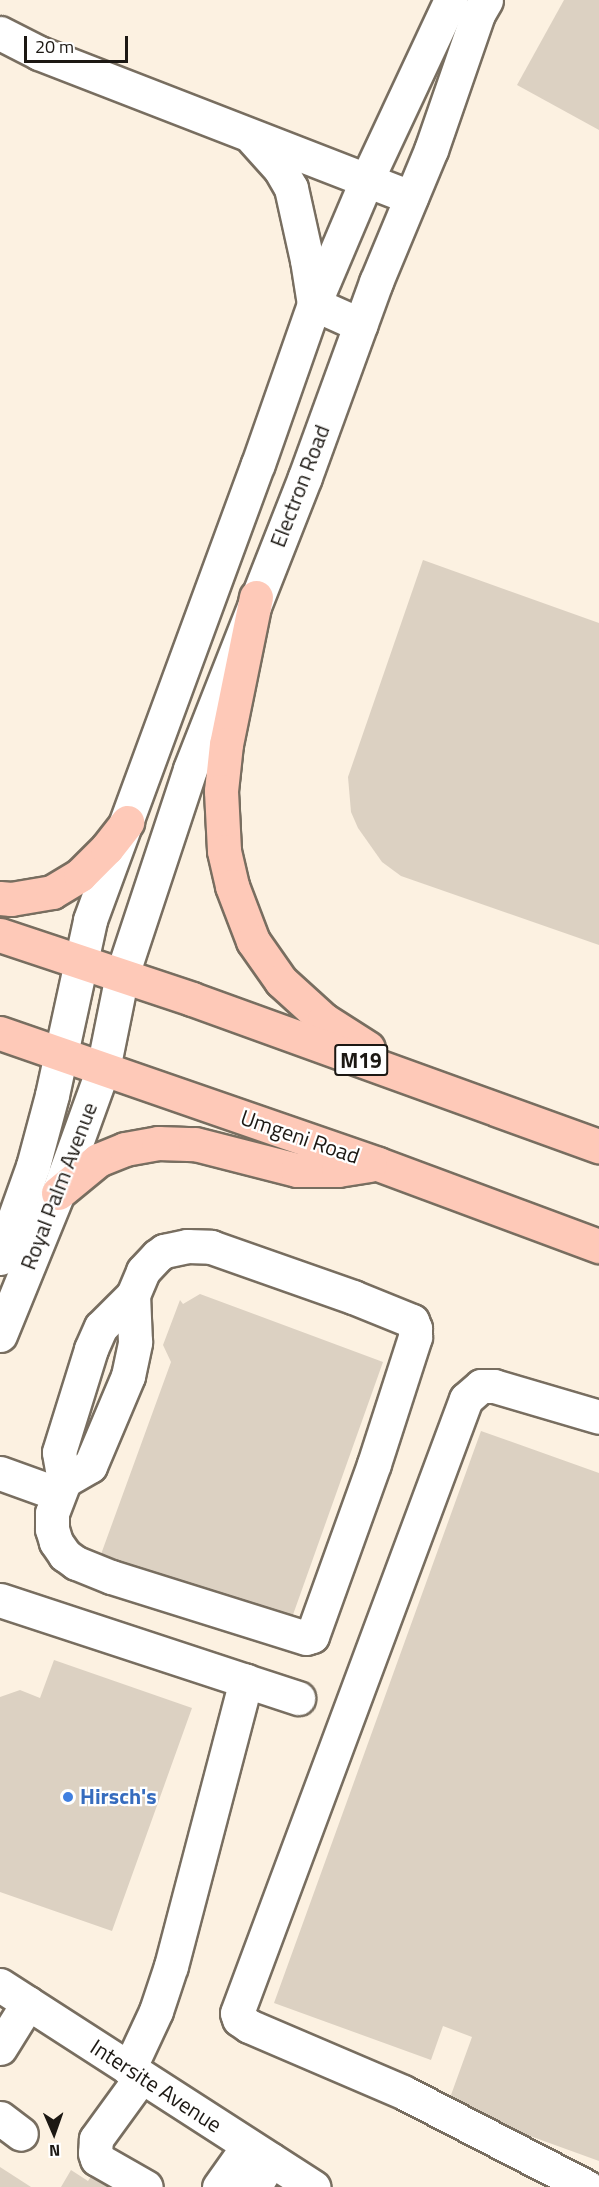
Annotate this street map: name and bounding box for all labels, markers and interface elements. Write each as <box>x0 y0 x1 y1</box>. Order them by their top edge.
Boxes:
scale bar <box>27 24 130 62</box>
text: 20 m <box>35 33 74 60</box>
street label: Electron Road <box>265 421 335 551</box>
road number: M19 <box>334 1042 388 1078</box>
street label: Royal Palm Avenue <box>15 1099 103 1273</box>
street label: Umgeni Road <box>237 1104 363 1170</box>
place label: Hirsch's <box>80 1784 157 1810</box>
marker: Hirsch's <box>61 1790 75 1804</box>
street label: Intersite Avenue <box>85 2034 227 2138</box>
north arrow <box>24 2103 84 2163</box>
text: N <box>49 2139 61 2163</box>

